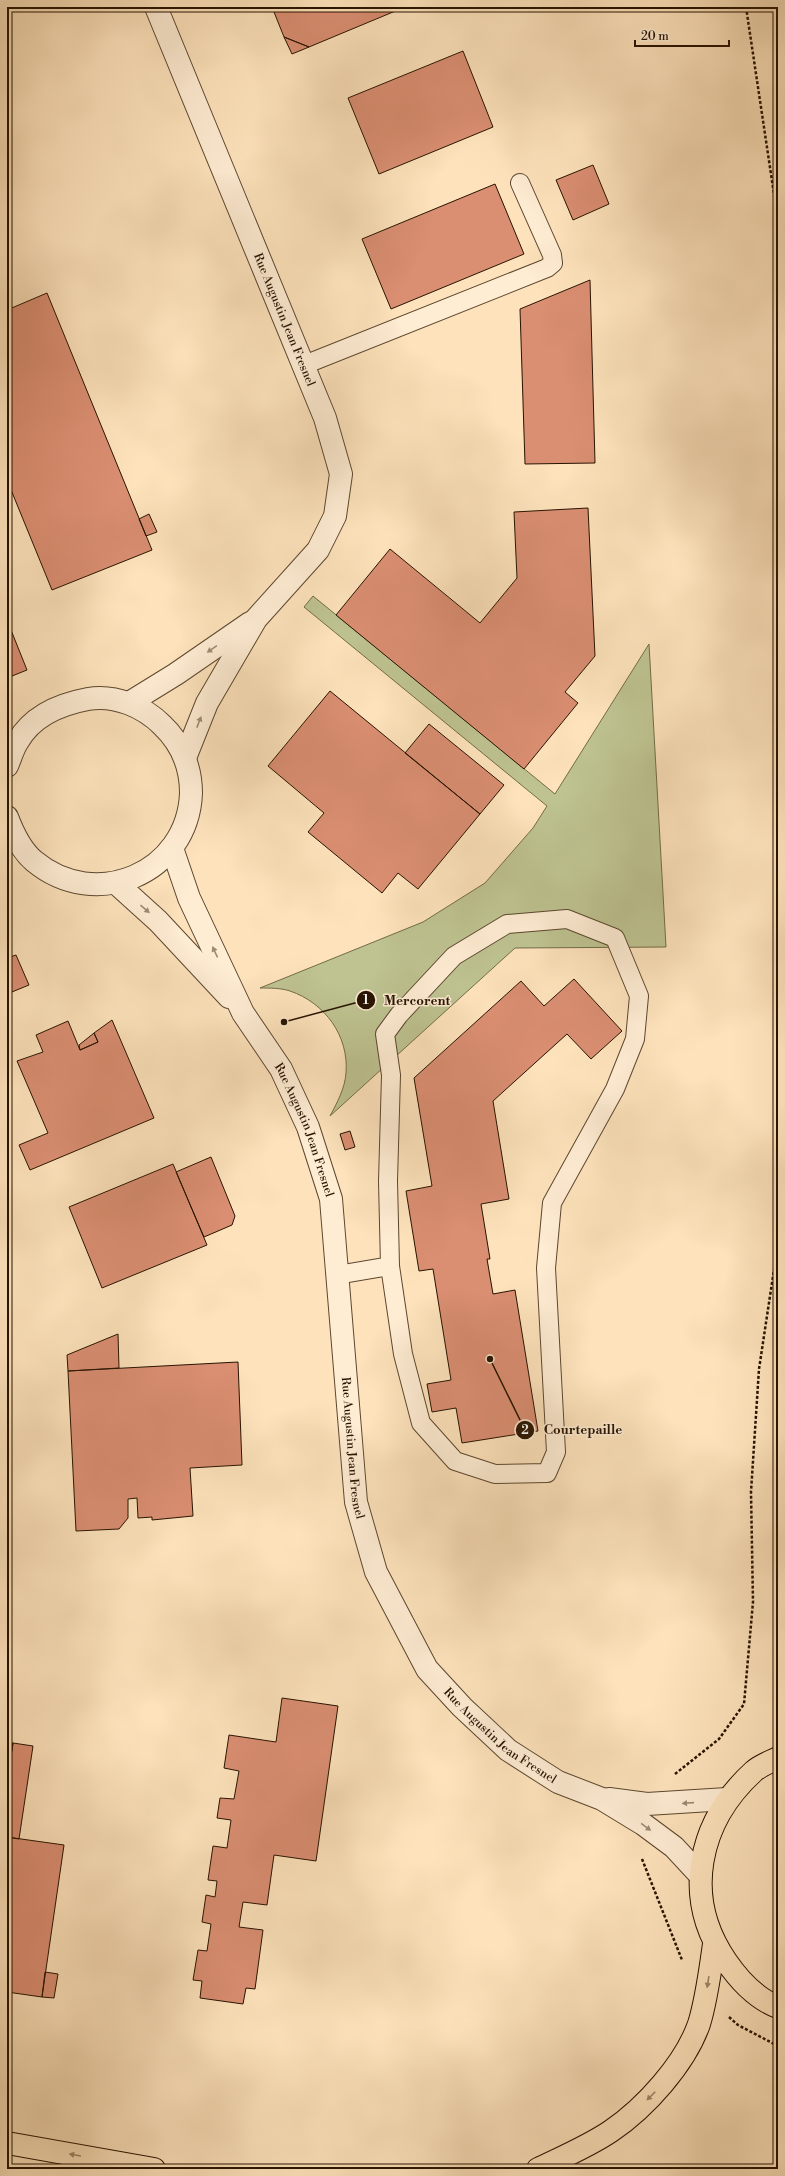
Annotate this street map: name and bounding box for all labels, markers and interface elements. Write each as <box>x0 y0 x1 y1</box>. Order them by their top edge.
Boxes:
scale bar <box>635 22 729 48</box>
text: 20 m <box>641 29 669 44</box>
street label: Rue Augustin Jean Fresnel <box>250 251 319 389</box>
one-way arrow <box>207 645 217 653</box>
one-way arrow <box>197 715 203 727</box>
one-way arrow <box>141 904 150 913</box>
one-way arrow <box>212 946 218 958</box>
callout: Mercorent <box>356 988 458 1013</box>
text: 1 <box>363 993 369 1008</box>
text: Mercorent <box>384 993 450 1009</box>
street label: Rue Augustin Jean Fresnel <box>271 1060 337 1199</box>
street label: Rue Augustin Jean Fresnel <box>338 1376 368 1521</box>
callout: Courtepaille <box>515 1417 630 1442</box>
text: Courtepaille <box>544 1422 622 1438</box>
text: 2 <box>521 1423 529 1438</box>
street label: Rue Augustin Jean Fresnel <box>440 1685 560 1787</box>
one-way arrow <box>682 1799 694 1806</box>
one-way arrow <box>641 1823 652 1831</box>
one-way arrow <box>705 1976 711 1989</box>
one-way arrow <box>646 2091 656 2101</box>
one-way arrow <box>69 2152 81 2158</box>

